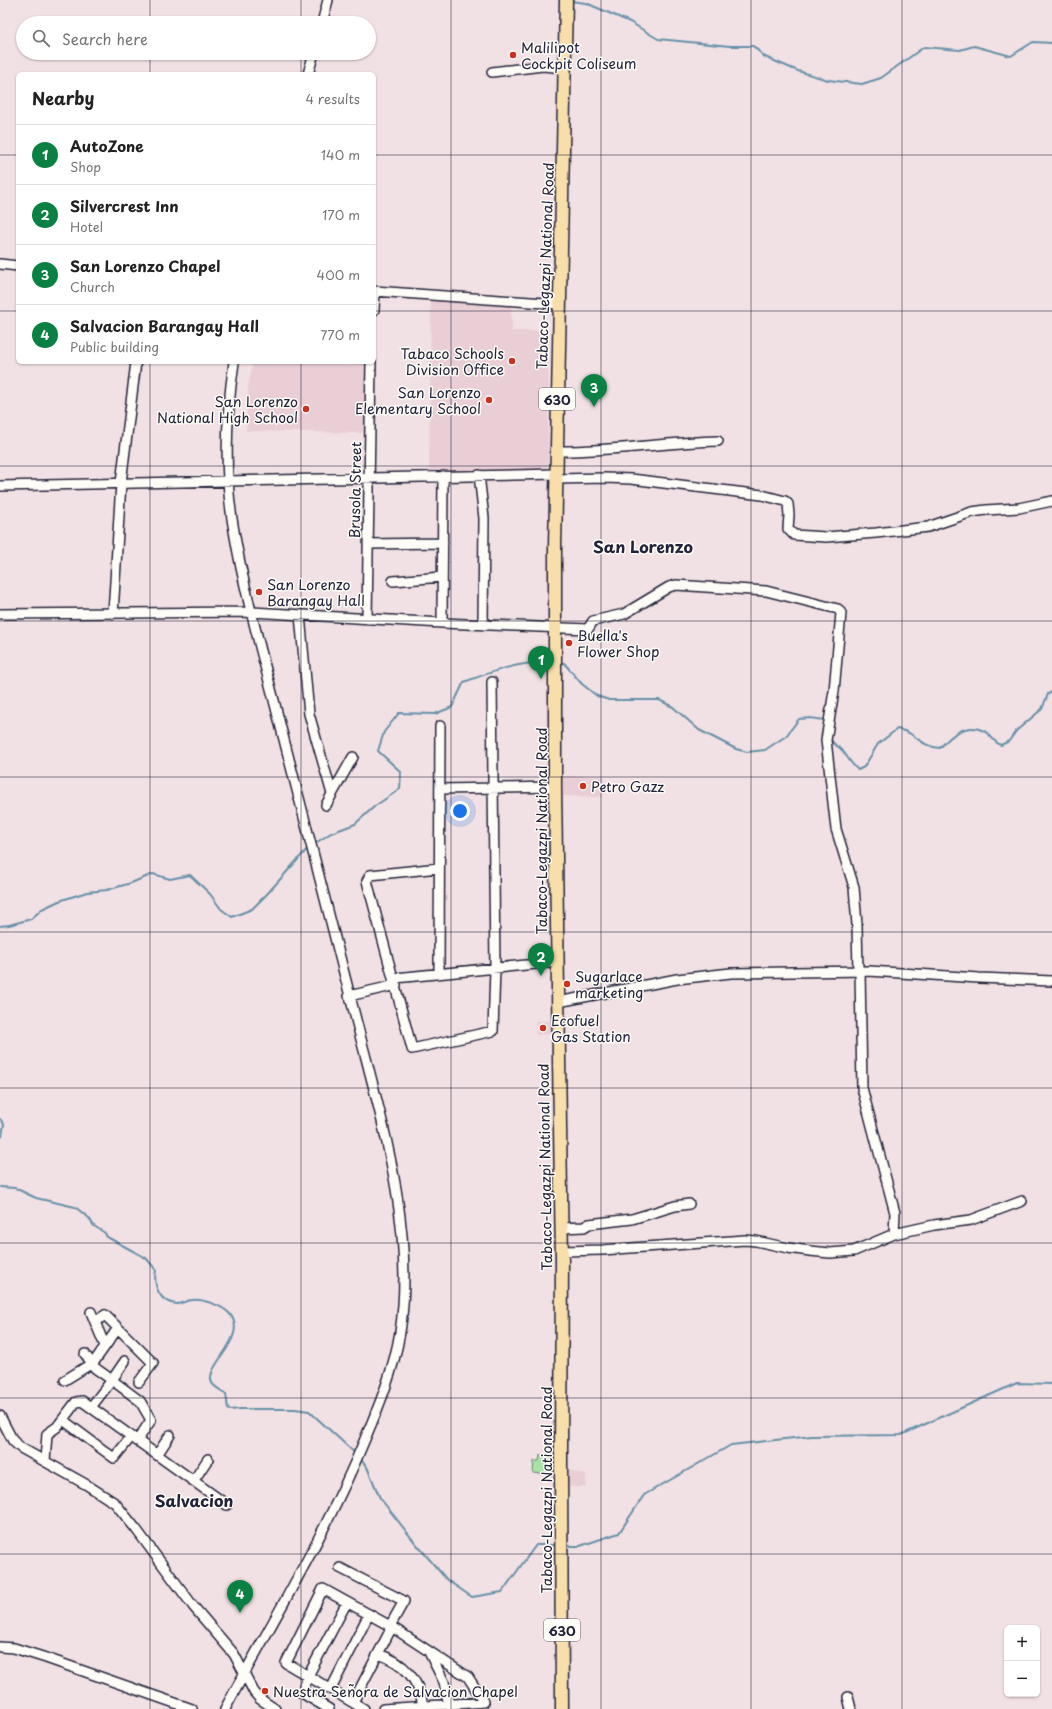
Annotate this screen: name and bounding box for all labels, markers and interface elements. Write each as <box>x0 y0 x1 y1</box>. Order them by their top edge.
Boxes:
search box <box>16 16 376 60</box>
icon: search <box>30 27 52 49</box>
text: Search here <box>62 27 148 50</box>
place label: Malilipot Cockpit Coliseum <box>521 37 636 74</box>
marker: Malilipot Cockpit Coliseum <box>508 50 518 60</box>
text: Nearby <box>32 85 94 111</box>
text: 4 results <box>306 89 360 108</box>
text: AutoZone <box>70 134 144 157</box>
text: 1 <box>42 145 48 164</box>
text: 140 m <box>321 145 360 164</box>
text: Shop <box>70 157 101 176</box>
street label: Tabaco-Legazpi National Road <box>531 162 559 370</box>
text: Silvercrest Inn <box>70 194 179 217</box>
text: 2 <box>40 205 50 224</box>
text: 170 m <box>322 205 360 224</box>
text: Hotel <box>70 217 103 236</box>
text: San Lorenzo Chapel <box>70 254 220 277</box>
text: 3 <box>41 265 49 284</box>
text: 400 m <box>317 265 360 284</box>
text: Church <box>70 277 115 296</box>
text: Salvacion Barangay Hall <box>70 314 259 337</box>
text: 4 <box>41 325 49 344</box>
text: 770 m <box>320 325 360 344</box>
text: Public building <box>70 337 159 356</box>
place label: Tabaco Schools Division Office <box>401 343 504 380</box>
marker: Tabaco Schools Division Office <box>507 356 517 366</box>
pin: 3 <box>581 374 607 407</box>
place label: San Lorenzo Elementary School <box>355 382 481 419</box>
road number: 630 <box>539 388 575 410</box>
place label: San Lorenzo National High School <box>157 391 298 428</box>
marker: San Lorenzo Elementary School <box>484 395 494 405</box>
marker: San Lorenzo National High School <box>301 404 311 414</box>
street label: Brusola Street <box>344 441 366 539</box>
district label: San Lorenzo <box>593 534 693 558</box>
place label: San Lorenzo Barangay Hall <box>267 574 365 611</box>
marker: San Lorenzo Barangay Hall <box>254 587 264 597</box>
place label: Buella's Flower Shop <box>577 625 659 662</box>
marker: Buella's Flower Shop <box>564 638 574 648</box>
pin: 1 <box>528 646 554 679</box>
street label: Tabaco-Legazpi National Road <box>531 727 552 935</box>
place label: Petro Gazz <box>591 776 664 797</box>
marker: Petro Gazz <box>578 781 588 791</box>
your location <box>450 801 470 821</box>
pin: 2 <box>528 943 554 976</box>
place label: Sugarlace marketing <box>575 966 643 1003</box>
marker: Sugarlace marketing <box>562 979 572 989</box>
place label: Ecofuel Gas Station <box>551 1010 631 1047</box>
marker: Ecofuel Gas Station <box>538 1023 548 1033</box>
street label: Tabaco-Legazpi National Road <box>533 1063 557 1271</box>
street label: Tabaco-Legazpi National Road <box>536 1386 557 1594</box>
district label: Salvacion <box>155 1488 233 1512</box>
pin: 4 <box>227 1580 253 1613</box>
road number: 630 <box>544 1619 580 1641</box>
map controls <box>1004 1625 1040 1697</box>
button: + <box>1004 1625 1040 1661</box>
button: − <box>1004 1661 1040 1697</box>
place label: Nuestra Señora de Salvacion Chapel <box>273 1681 518 1702</box>
marker: Nuestra Señora de Salvacion Chapel <box>260 1686 270 1696</box>

